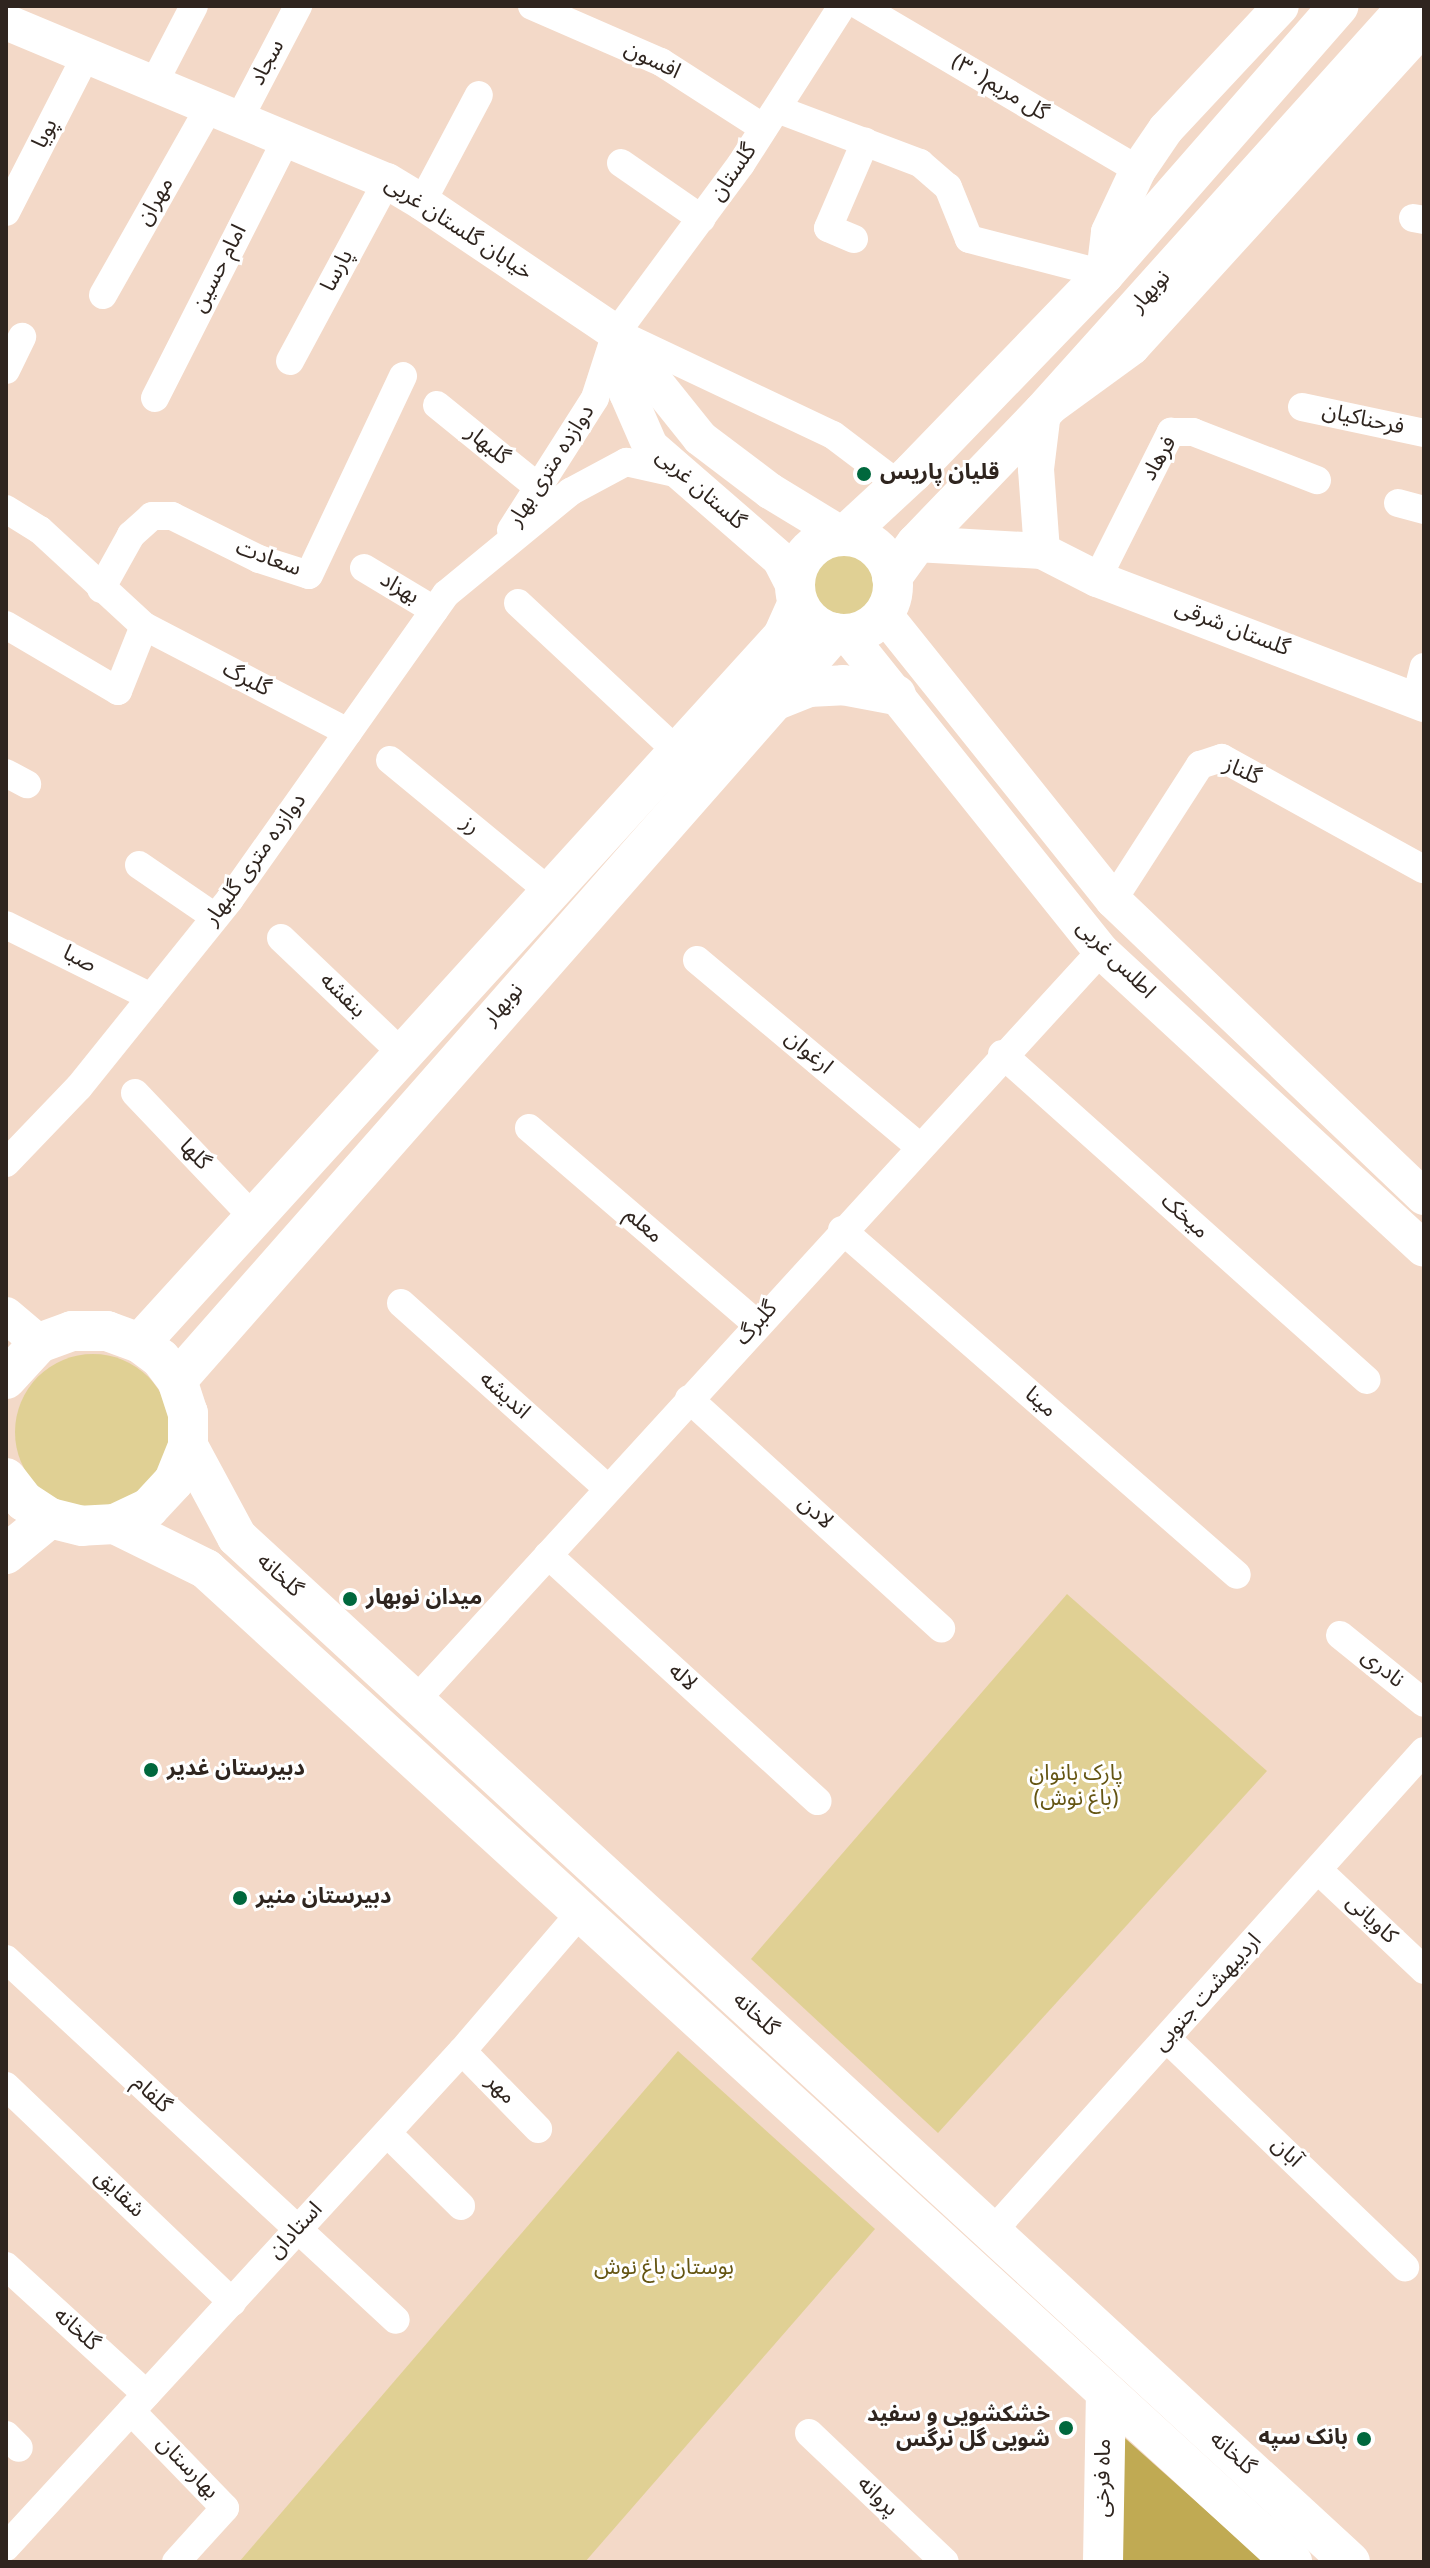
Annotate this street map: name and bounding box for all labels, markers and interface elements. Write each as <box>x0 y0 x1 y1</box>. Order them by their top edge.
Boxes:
street label: سجاد <box>245 36 291 90</box>
street label: افسون <box>620 36 684 86</box>
street label: گل مریم(۳۰) <box>945 49 1053 127</box>
street label: پویا <box>27 115 65 153</box>
street label: گلستان <box>705 139 763 207</box>
street label: خیابان گلستان غربی <box>379 171 537 287</box>
street label: مهران <box>132 173 180 231</box>
street label: امام حسین <box>187 221 253 317</box>
street label: پارسا <box>316 245 360 297</box>
street label: نوبهار <box>1125 265 1177 319</box>
street label: فرحناکیان <box>1320 398 1406 442</box>
street label: دوازده متری بهار <box>503 400 601 532</box>
street label: گلبهار <box>460 420 514 472</box>
street label: فرهاد <box>1137 432 1183 486</box>
street label: گلستان غربی <box>650 444 750 536</box>
place label: قلیان پاریس <box>880 461 999 487</box>
marker: قلیان پاریس <box>855 465 873 483</box>
street label: سعادت <box>232 535 304 583</box>
street label: بهزاد <box>375 567 423 611</box>
street label: گلستان شرقی <box>1171 595 1293 663</box>
street label: گلبرگ <box>218 657 274 703</box>
street label: گلناز <box>1219 752 1265 792</box>
street label: دوازده متری گلبهار <box>199 789 313 931</box>
street label: رز <box>455 811 485 841</box>
street label: اطلس غربی <box>1070 915 1160 1005</box>
street label: صبا <box>58 941 100 979</box>
street label: بنفشه <box>313 968 371 1024</box>
street label: نوبهار <box>478 978 530 1032</box>
street label: ارغوان <box>779 1025 837 1081</box>
street label: گلها <box>173 1134 215 1176</box>
street label: میخک <box>1155 1189 1213 1245</box>
street label: معلم <box>619 1202 667 1250</box>
street label: گلبرگ <box>730 1296 784 1352</box>
street label: اندیشه <box>473 1367 535 1425</box>
street label: مینا <box>1019 1382 1061 1424</box>
street label: لادن <box>792 1490 838 1536</box>
street label: گلخانه <box>251 1548 307 1604</box>
place label: میدان نوبهار <box>366 1586 482 1612</box>
marker: میدان نوبهار <box>341 1590 359 1608</box>
street label: نادری <box>1355 1644 1409 1694</box>
street label: لاله <box>662 1658 702 1698</box>
place label: دبیرستان غدیر <box>167 1757 305 1783</box>
marker: دبیرستان غدیر <box>142 1761 160 1779</box>
park label: پارک بانوان (باغ نوش) <box>1029 1761 1123 1812</box>
place label: دبیرستان منیر <box>256 1885 391 1911</box>
marker: دبیرستان منیر <box>231 1889 249 1907</box>
street label: کاویانی <box>1340 1890 1402 1950</box>
street label: اردیبهشت جنوبی <box>1148 1929 1268 2057</box>
street label: گلخانه <box>727 1987 783 2043</box>
street label: گلفام <box>126 2070 176 2120</box>
street label: مهر <box>480 2070 520 2110</box>
street label: آبان <box>1265 2132 1307 2174</box>
street label: شقایق <box>89 2164 149 2224</box>
street label: استادان <box>263 2197 329 2265</box>
park label: بوستان باغ نوش <box>594 2256 734 2282</box>
street label: گلخانه <box>48 2303 104 2357</box>
place label: خشکشویی و سفید شویی گل نرگس <box>867 2402 1050 2454</box>
marker: خشکشویی و سفید شویی گل نرگس <box>1057 2419 1075 2437</box>
place label: بانک سپه <box>1258 2426 1348 2452</box>
street label: گلخانه <box>1204 2427 1260 2481</box>
marker: بانک سپه <box>1355 2430 1373 2448</box>
street label: بهارستان <box>150 2431 224 2505</box>
street label: ماه فرخی <box>1090 2438 1118 2518</box>
street label: پروانه <box>851 2471 903 2523</box>

